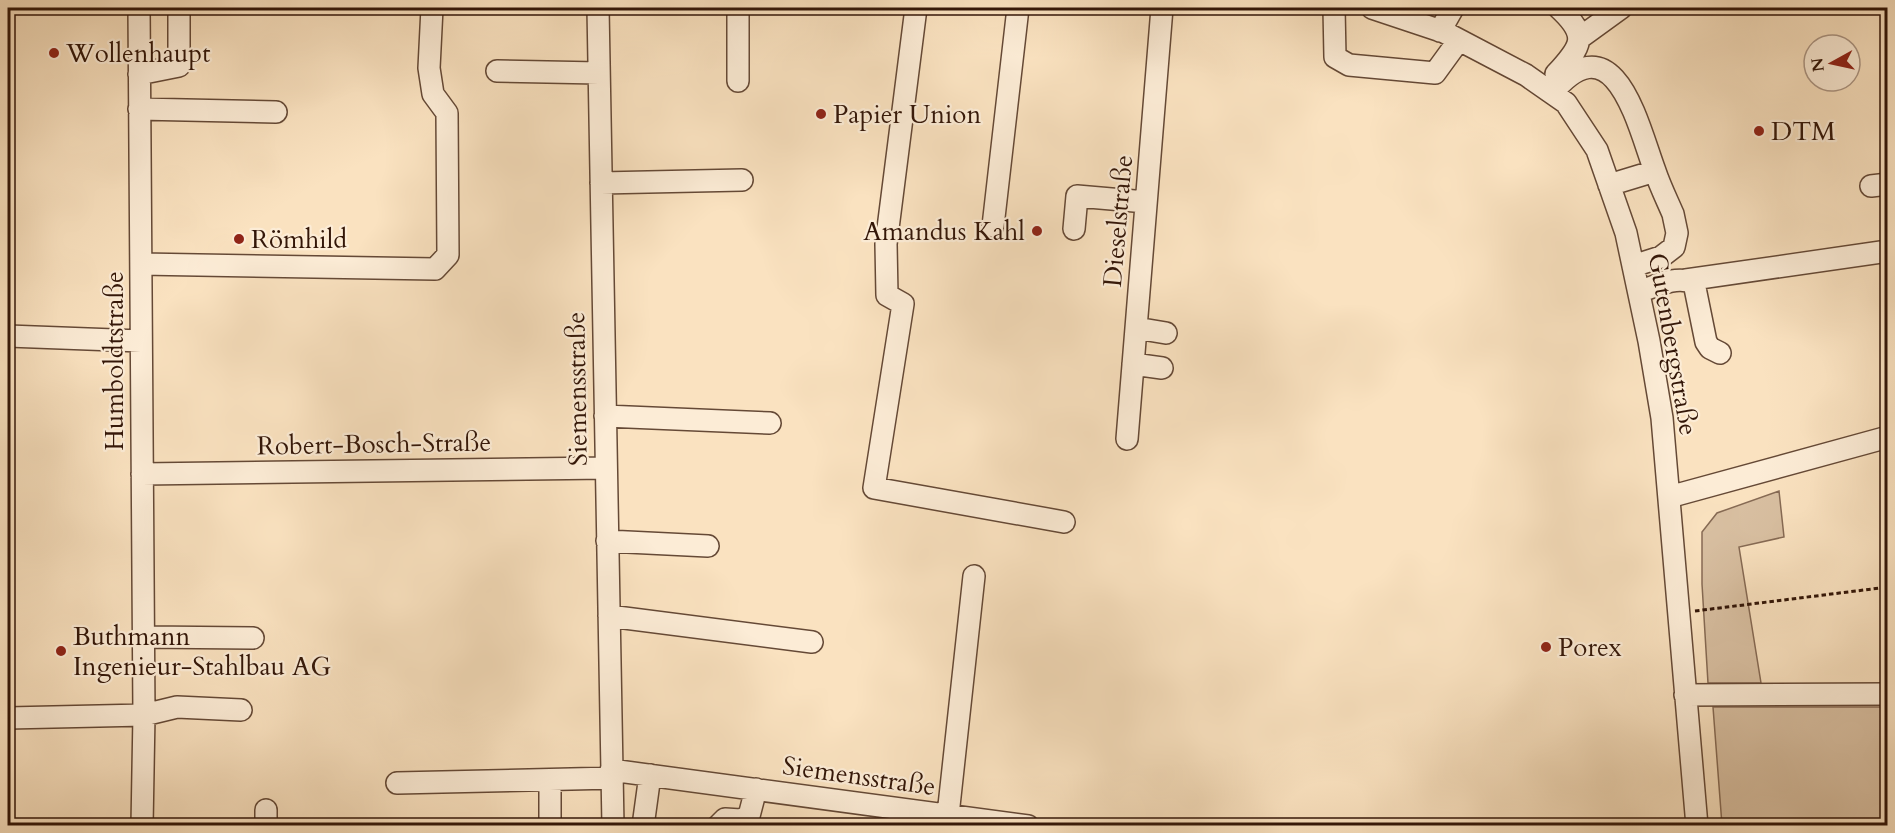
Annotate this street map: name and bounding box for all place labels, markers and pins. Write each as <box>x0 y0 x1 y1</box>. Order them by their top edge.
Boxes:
place label: Wollenhaupt <box>65 36 210 71</box>
marker: Wollenhaupt <box>47 46 61 60</box>
place label: Papier Union <box>833 97 981 132</box>
marker: Papier Union <box>814 107 828 121</box>
place label: DTM <box>1771 114 1836 149</box>
marker: DTM <box>1752 124 1766 138</box>
place label: Amandus Kahl <box>863 214 1025 249</box>
place label: Römhild <box>251 222 347 257</box>
marker: Amandus Kahl <box>1030 224 1044 238</box>
marker: Römhild <box>232 232 246 246</box>
place label: Buthmann Ingenieur-Stahlbau AG <box>73 619 331 684</box>
place label: Porex <box>1558 630 1622 665</box>
marker: Porex <box>1539 640 1553 654</box>
marker: Buthmann Ingenieur-Stahlbau AG <box>54 644 68 658</box>

